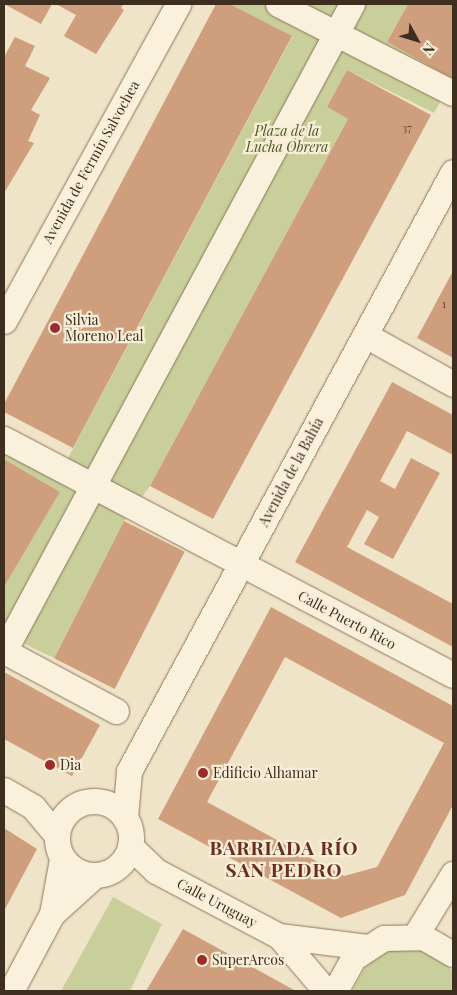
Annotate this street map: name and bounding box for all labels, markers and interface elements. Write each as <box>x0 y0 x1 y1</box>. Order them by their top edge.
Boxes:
north arrow <box>392 15 442 65</box>
text: N <box>418 40 440 60</box>
street label: Avenida de Fermín Salvochea <box>39 78 143 246</box>
house number: 37 <box>402 121 412 135</box>
park label: Plaza de la Lucha Obrera <box>246 123 328 156</box>
house number: 1 <box>442 297 446 311</box>
place label: Silvia Moreno Leal <box>65 312 143 344</box>
marker: Silvia Moreno Leal <box>49 322 61 334</box>
street label: Avenida de la Bahía <box>255 414 327 530</box>
street label: Calle Puerto Rico <box>295 587 399 653</box>
place label: Dia <box>60 757 81 773</box>
marker: Dia <box>44 759 56 771</box>
place label: Edificio Alhamar <box>213 765 318 781</box>
marker: Edificio Alhamar <box>197 767 209 779</box>
district label: BARRIADA RÍO SAN PEDRO <box>208 837 360 881</box>
street label: Calle Uruguay <box>174 875 260 931</box>
place label: SuperArcos <box>212 952 284 968</box>
marker: SuperArcos <box>196 954 208 966</box>

